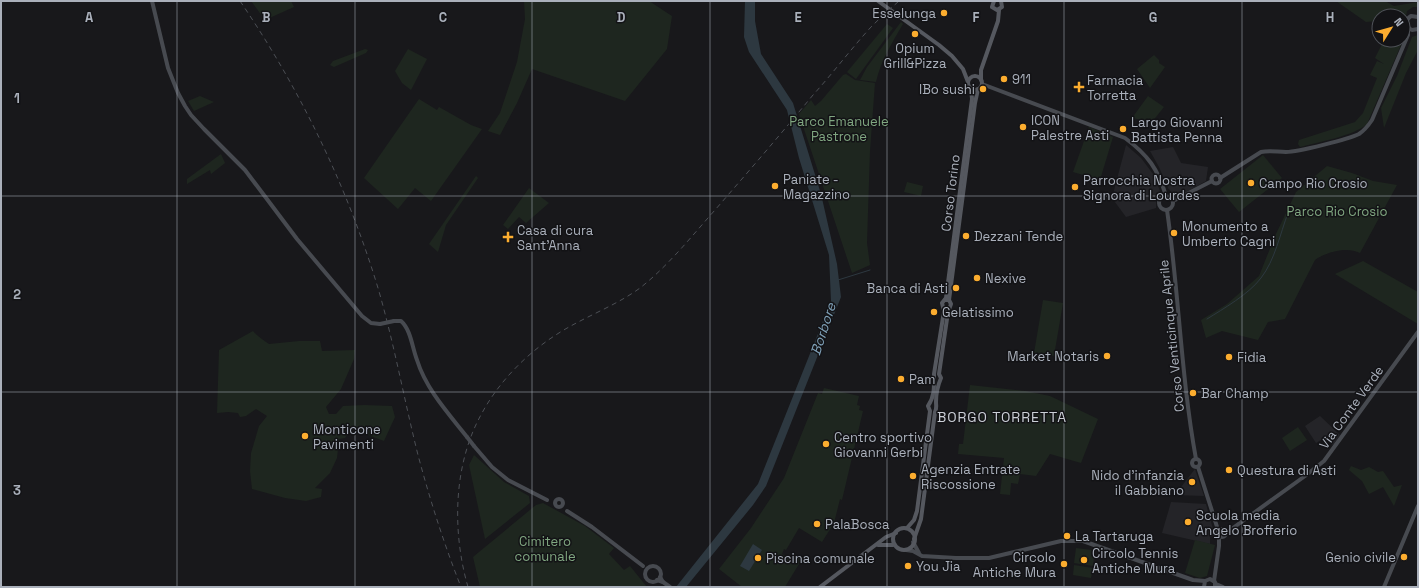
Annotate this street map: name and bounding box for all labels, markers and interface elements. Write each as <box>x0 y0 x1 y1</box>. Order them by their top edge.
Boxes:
place label: Esselunga <box>872 5 937 22</box>
marker: Esselunga <box>939 8 949 18</box>
north arrow <box>1371 8 1411 48</box>
text: A <box>85 9 94 26</box>
text: B <box>262 9 271 26</box>
text: C <box>439 9 447 26</box>
text: D <box>617 9 626 26</box>
text: E <box>794 9 802 26</box>
text: F <box>973 9 980 26</box>
text: G <box>1149 9 1157 26</box>
text: H <box>1326 9 1334 26</box>
text: N <box>1391 15 1407 29</box>
marker: Opium Grill&Pizza <box>910 29 920 39</box>
place label: Opium Grill&Pizza <box>884 40 947 72</box>
place label: 911 <box>1012 71 1031 88</box>
place label: Farmacia Torretta <box>1087 72 1144 104</box>
marker: 911 <box>999 74 1009 84</box>
place label: IBo sushi <box>919 81 975 98</box>
marker: Farmacia Torretta <box>1074 82 1084 92</box>
marker: IBo sushi <box>978 84 988 94</box>
text: 1 <box>14 90 20 107</box>
place label: ICON Palestre Asti <box>1031 112 1109 144</box>
park label: Parco Emanuele Pastrone <box>789 113 889 145</box>
place label: Largo Giovanni Battista Penna <box>1131 114 1223 146</box>
marker: ICON Palestre Asti <box>1018 122 1028 132</box>
marker: Largo Giovanni Battista Penna <box>1118 124 1128 134</box>
street label: Corso Torino <box>937 154 964 233</box>
place label: Paniate - Magazzino <box>783 171 850 203</box>
place label: Parrocchia Nostra Signora di Lourdes <box>1083 172 1200 204</box>
place label: Campo Rio Crosio <box>1259 175 1368 192</box>
marker: Campo Rio Crosio <box>1246 178 1256 188</box>
marker: Paniate - Magazzino <box>770 181 780 191</box>
marker: Parrocchia Nostra Signora di Lourdes <box>1070 182 1080 192</box>
park label: Parco Rio Crosio <box>1287 203 1387 220</box>
place label: Monumento a Umberto Cagni <box>1182 218 1275 250</box>
place label: Casa di cura Sant'Anna <box>517 222 594 254</box>
place label: Dezzani Tende <box>974 228 1063 245</box>
marker: Monumento a Umberto Cagni <box>1169 228 1179 238</box>
marker: Casa di cura Sant'Anna <box>502 231 514 243</box>
marker: Dezzani Tende <box>961 231 971 241</box>
street label: Corso Venticinque Aprile <box>1155 259 1188 413</box>
place label: Nexive <box>985 270 1026 287</box>
marker: Nexive <box>972 273 982 283</box>
place label: Banca di Asti <box>867 280 948 297</box>
marker: Banca di Asti <box>951 283 961 293</box>
text: 2 <box>13 286 21 303</box>
water label: Borbore <box>806 300 840 358</box>
place label: Gelatissimo <box>942 304 1014 321</box>
marker: Gelatissimo <box>929 307 939 317</box>
place label: Market Notaris <box>1007 348 1099 365</box>
place label: Fidia <box>1237 349 1267 366</box>
marker: Market Notaris <box>1102 351 1112 361</box>
marker: Fidia <box>1224 352 1234 362</box>
street label: Via Conte Verde <box>1315 362 1387 452</box>
place label: Pam <box>909 371 935 388</box>
marker: Pam <box>896 374 906 384</box>
place label: Bar Champ <box>1201 385 1269 402</box>
marker: Bar Champ <box>1188 388 1198 398</box>
district label: BORGO TORRETTA <box>937 408 1067 426</box>
place label: Monticone Pavimenti <box>313 421 381 453</box>
place label: Centro sportivo Giovanni Gerbi <box>834 429 932 461</box>
marker: Monticone Pavimenti <box>300 431 310 441</box>
marker: Centro sportivo Giovanni Gerbi <box>821 439 831 449</box>
place label: Agenzia Entrate Riscossione <box>921 461 1020 493</box>
place label: Questura di Asti <box>1237 462 1336 479</box>
marker: Questura di Asti <box>1224 465 1234 475</box>
place label: Nido d'infanzia il Gabbiano <box>1091 467 1185 499</box>
marker: Agenzia Entrate Riscossione <box>908 471 918 481</box>
marker: Nido d'infanzia il Gabbiano <box>1187 477 1197 487</box>
text: 3 <box>13 482 21 499</box>
place label: Scuola media Angelo Brofferio <box>1196 507 1297 539</box>
place label: PalaBosca <box>825 516 890 533</box>
marker: Scuola media Angelo Brofferio <box>1183 517 1193 527</box>
marker: PalaBosca <box>812 519 822 529</box>
place label: La Tartaruga <box>1075 528 1154 545</box>
marker: La Tartaruga <box>1062 531 1072 541</box>
park label: Cimitero comunale <box>514 533 576 565</box>
place label: Circolo Tennis Antiche Mura <box>1092 545 1178 577</box>
place label: Circolo Antiche Mura <box>973 549 1057 581</box>
place label: Genio civile <box>1325 549 1396 566</box>
place label: Piscina comunale <box>766 550 875 567</box>
marker: Genio civile <box>1399 552 1409 562</box>
marker: Piscina comunale <box>753 553 763 563</box>
marker: Circolo Tennis Antiche Mura <box>1079 555 1089 565</box>
place label: You Jia <box>916 558 961 575</box>
marker: Circolo Antiche Mura <box>1059 559 1069 569</box>
marker: You Jia <box>903 561 913 571</box>

